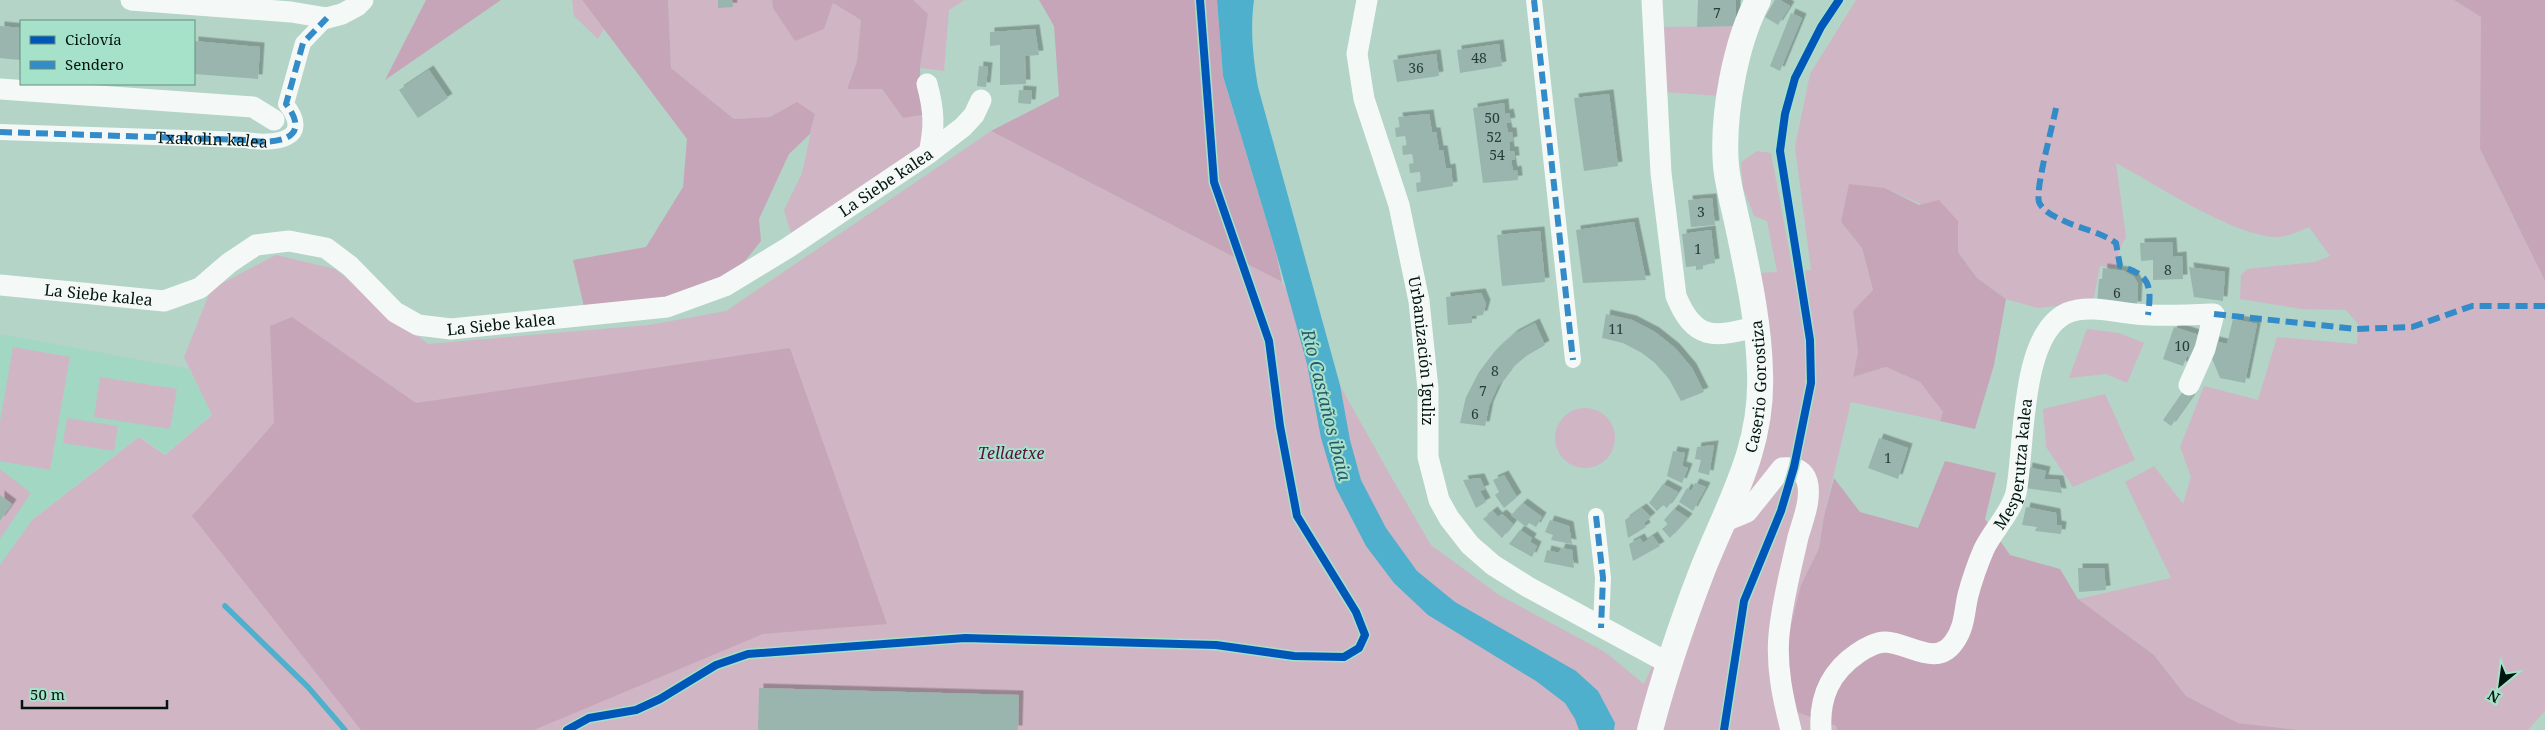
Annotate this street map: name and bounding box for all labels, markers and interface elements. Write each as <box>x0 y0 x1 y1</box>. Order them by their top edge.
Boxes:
house number: 7 <box>1713 3 1721 22</box>
legend <box>20 20 195 85</box>
text: Ciclovía <box>65 29 122 49</box>
house number: 48 <box>1471 48 1487 67</box>
text: Sendero <box>65 54 124 74</box>
house number: 36 <box>1408 58 1424 77</box>
house number: 50 <box>1484 108 1500 127</box>
street label: Txakolin kalea <box>156 126 268 153</box>
house number: 52 <box>1486 127 1502 146</box>
street label: La Siebe kalea <box>834 143 937 222</box>
house number: 54 <box>1489 145 1505 164</box>
house number: 3 <box>1697 202 1705 221</box>
house number: 1 <box>1694 239 1702 258</box>
house number: 8 <box>2164 260 2172 279</box>
street label: Urbanización Iguliz <box>1403 274 1439 425</box>
street label: La Siebe kalea <box>43 278 154 311</box>
house number: 6 <box>2113 283 2121 302</box>
street label: La Siebe kalea <box>446 307 556 340</box>
house number: 11 <box>1608 319 1624 338</box>
street label: Caserio Gorostiza <box>1739 319 1771 455</box>
water label: Río Castaños ibaia <box>1296 325 1358 484</box>
house number: 10 <box>2174 336 2190 355</box>
house number: 8 <box>1491 361 1499 380</box>
house number: 7 <box>1479 381 1487 400</box>
street label: Mesperutza kalea <box>1988 397 2037 534</box>
house number: 6 <box>1471 404 1479 423</box>
park label: Tellaetxe <box>978 442 1044 464</box>
house number: 1 <box>1884 448 1892 467</box>
north arrow <box>2475 660 2525 710</box>
scale bar <box>22 678 168 710</box>
text: 50 m <box>30 684 65 704</box>
text: N <box>2484 686 2503 708</box>

